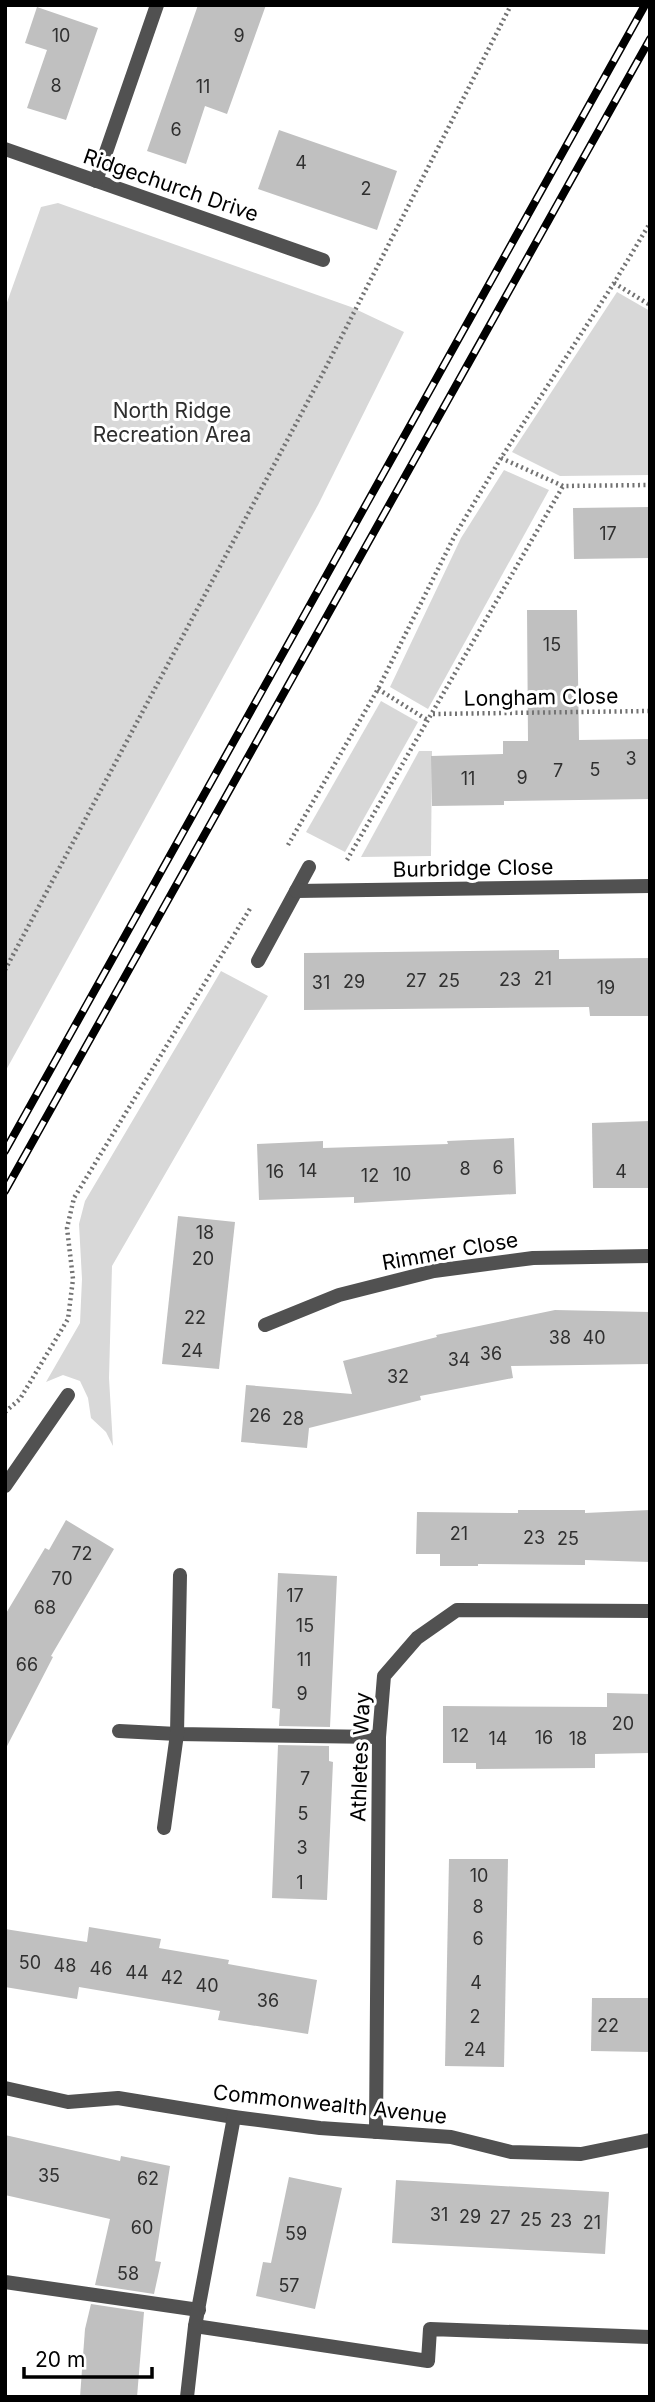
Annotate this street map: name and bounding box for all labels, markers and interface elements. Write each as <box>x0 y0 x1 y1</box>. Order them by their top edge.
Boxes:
house number: 10 <box>52 25 70 46</box>
house number: 9 <box>233 25 245 46</box>
house number: 8 <box>50 75 62 96</box>
house number: 11 <box>196 76 210 97</box>
house number: 6 <box>170 119 182 140</box>
street label: Ridgechurch Drive <box>80 143 262 227</box>
house number: 4 <box>295 152 307 173</box>
house number: 2 <box>361 178 371 199</box>
park label: North Ridge Recreation Area <box>93 398 251 447</box>
house number: 17 <box>599 523 617 544</box>
house number: 15 <box>543 634 561 655</box>
street label: Longham Close <box>463 683 619 711</box>
house number: 3 <box>625 748 637 769</box>
house number: 5 <box>590 759 600 780</box>
house number: 7 <box>553 760 563 781</box>
house number: 9 <box>516 767 528 788</box>
house number: 11 <box>461 768 475 789</box>
street label: Burbridge Close <box>392 854 554 882</box>
house number: 21 <box>534 968 552 989</box>
house number: 23 <box>499 969 521 990</box>
house number: 27 <box>405 970 427 991</box>
house number: 25 <box>438 970 460 991</box>
house number: 29 <box>343 971 365 992</box>
house number: 31 <box>312 972 330 993</box>
house number: 19 <box>597 977 615 998</box>
house number: 6 <box>492 1157 504 1178</box>
house number: 8 <box>459 1158 471 1179</box>
house number: 14 <box>299 1160 317 1181</box>
house number: 16 <box>266 1161 284 1182</box>
house number: 4 <box>615 1161 627 1182</box>
house number: 10 <box>393 1164 411 1185</box>
house number: 12 <box>361 1165 379 1186</box>
house number: 18 <box>196 1222 214 1243</box>
street label: Rimmer Close <box>380 1227 520 1275</box>
house number: 20 <box>192 1248 214 1269</box>
house number: 22 <box>184 1307 206 1328</box>
house number: 38 <box>549 1327 571 1348</box>
house number: 40 <box>583 1327 605 1348</box>
house number: 24 <box>181 1340 203 1361</box>
house number: 36 <box>480 1343 502 1364</box>
house number: 34 <box>448 1349 470 1370</box>
house number: 32 <box>387 1366 409 1387</box>
house number: 26 <box>249 1405 271 1426</box>
house number: 28 <box>282 1408 304 1429</box>
house number: 21 <box>450 1523 468 1544</box>
house number: 23 <box>523 1527 545 1548</box>
house number: 25 <box>557 1528 579 1549</box>
house number: 72 <box>71 1543 93 1564</box>
house number: 70 <box>51 1568 73 1589</box>
house number: 17 <box>286 1585 304 1606</box>
house number: 68 <box>34 1597 56 1618</box>
house number: 15 <box>296 1615 314 1636</box>
house number: 11 <box>297 1649 311 1670</box>
house number: 66 <box>16 1654 38 1675</box>
house number: 9 <box>296 1683 308 1704</box>
street label: Athletes Way <box>345 1692 375 1822</box>
house number: 20 <box>612 1713 634 1734</box>
house number: 12 <box>451 1725 469 1746</box>
house number: 16 <box>535 1727 553 1748</box>
house number: 14 <box>489 1728 507 1749</box>
house number: 18 <box>569 1728 587 1749</box>
house number: 7 <box>300 1768 310 1789</box>
house number: 5 <box>298 1803 308 1824</box>
house number: 3 <box>296 1837 308 1858</box>
house number: 10 <box>470 1865 488 1886</box>
house number: 1 <box>296 1872 304 1893</box>
house number: 8 <box>472 1896 484 1917</box>
house number: 6 <box>472 1928 484 1949</box>
house number: 50 <box>19 1952 41 1973</box>
house number: 48 <box>54 1955 76 1976</box>
house number: 46 <box>90 1958 112 1979</box>
house number: 44 <box>125 1962 149 1983</box>
house number: 42 <box>161 1967 183 1988</box>
house number: 4 <box>470 1972 482 1993</box>
house number: 40 <box>196 1975 218 1996</box>
house number: 36 <box>257 1990 279 2011</box>
house number: 2 <box>470 2006 480 2027</box>
house number: 22 <box>597 2015 619 2036</box>
house number: 24 <box>464 2039 486 2060</box>
street label: Commonwealth Avenue <box>212 2079 448 2129</box>
house number: 35 <box>38 2165 60 2186</box>
house number: 62 <box>137 2168 159 2189</box>
house number: 31 <box>430 2204 448 2225</box>
house number: 29 <box>459 2206 481 2227</box>
house number: 27 <box>489 2207 511 2228</box>
house number: 25 <box>520 2209 542 2230</box>
house number: 23 <box>550 2210 572 2231</box>
house number: 21 <box>583 2212 601 2233</box>
house number: 60 <box>131 2217 153 2238</box>
house number: 59 <box>285 2223 307 2244</box>
house number: 58 <box>117 2263 139 2284</box>
house number: 57 <box>278 2275 300 2296</box>
scale bar <box>24 2336 152 2380</box>
text: 20 m <box>35 2347 85 2372</box>

